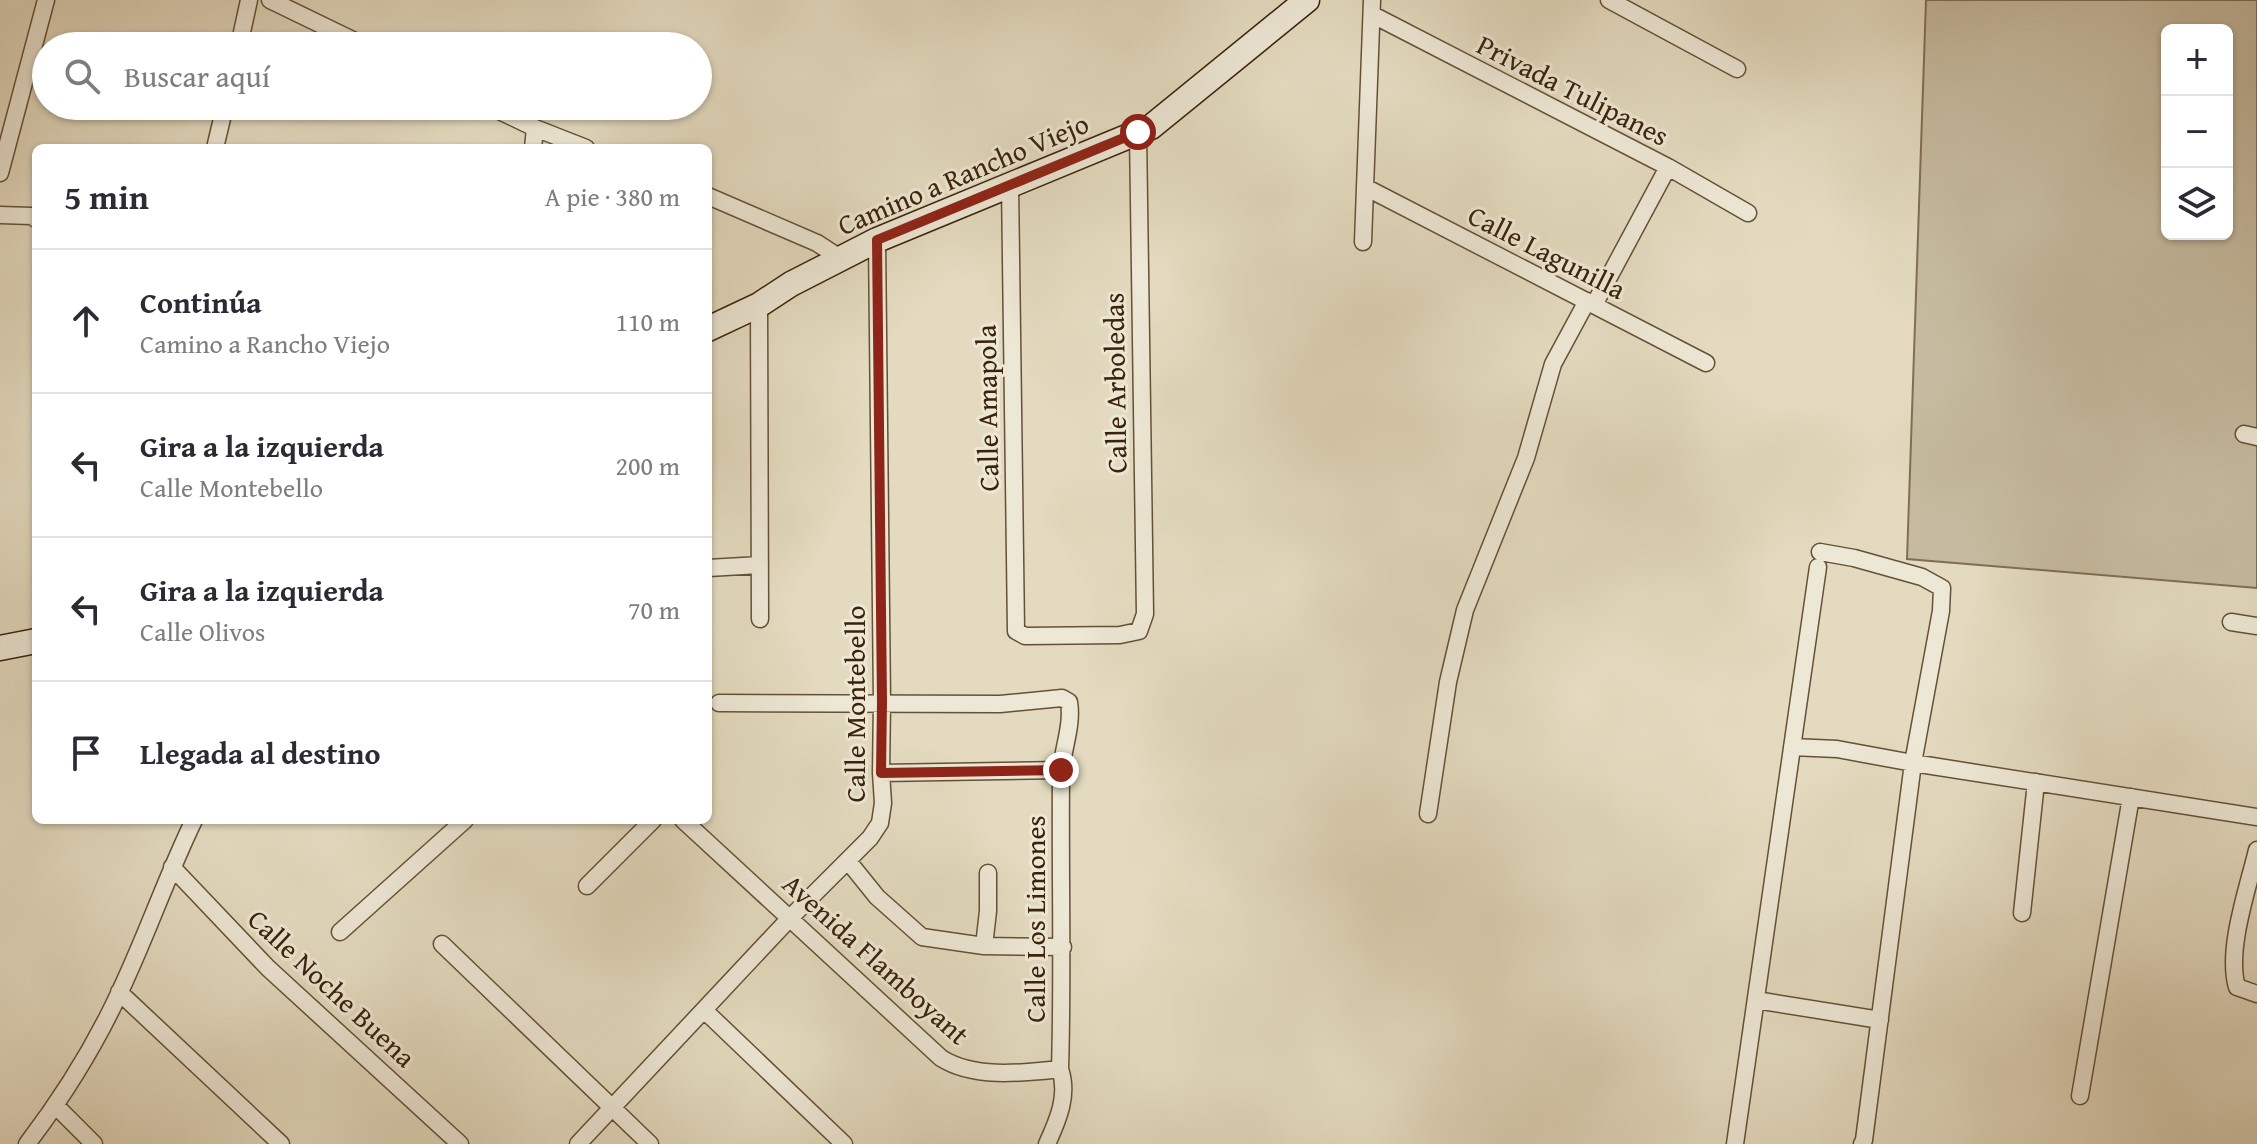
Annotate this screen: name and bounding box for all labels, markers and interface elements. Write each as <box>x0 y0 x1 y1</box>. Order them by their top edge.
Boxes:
street label: Privada Tulipanes <box>1470 24 1676 156</box>
map controls <box>2161 24 2233 240</box>
button: + <box>2161 24 2233 96</box>
search box <box>32 32 712 120</box>
icon: search <box>60 54 104 98</box>
text: Buscar aquí <box>124 54 270 98</box>
button: − <box>2161 96 2233 168</box>
street label: Camino a Rancho Viejo <box>831 102 1095 245</box>
route start <box>1120 114 1156 150</box>
button: layers <box>2161 168 2233 240</box>
text: 5 min <box>64 172 149 221</box>
text: A pie · 380 m <box>545 177 680 216</box>
street label: Calle Lagunilla <box>1461 194 1634 309</box>
text: Continúa <box>140 280 262 324</box>
street label: Calle Arboledas <box>1092 292 1137 474</box>
icon: ahead <box>64 299 108 343</box>
text: 110 m <box>615 302 680 341</box>
street label: Calle Amapola <box>965 323 1008 492</box>
text: Camino a Rancho Viejo <box>140 324 390 363</box>
text: Gira a la izquierda <box>140 424 384 468</box>
icon: left <box>64 443 108 487</box>
text: 200 m <box>615 446 680 485</box>
text: Calle Montebello <box>140 468 323 507</box>
text: Gira a la izquierda <box>140 568 384 612</box>
icon: left <box>64 587 108 631</box>
text: 70 m <box>628 590 680 629</box>
street label: Calle Montebello <box>834 605 875 803</box>
text: Calle Olivos <box>140 612 265 651</box>
icon: arrive <box>64 731 108 775</box>
text: Llegada al destino <box>140 731 381 775</box>
route end <box>1043 752 1079 788</box>
street label: Calle Los Limones <box>1014 815 1055 1023</box>
street label: Avenida Flamboyant <box>774 864 979 1054</box>
street label: Calle Noche Buena <box>239 899 426 1077</box>

